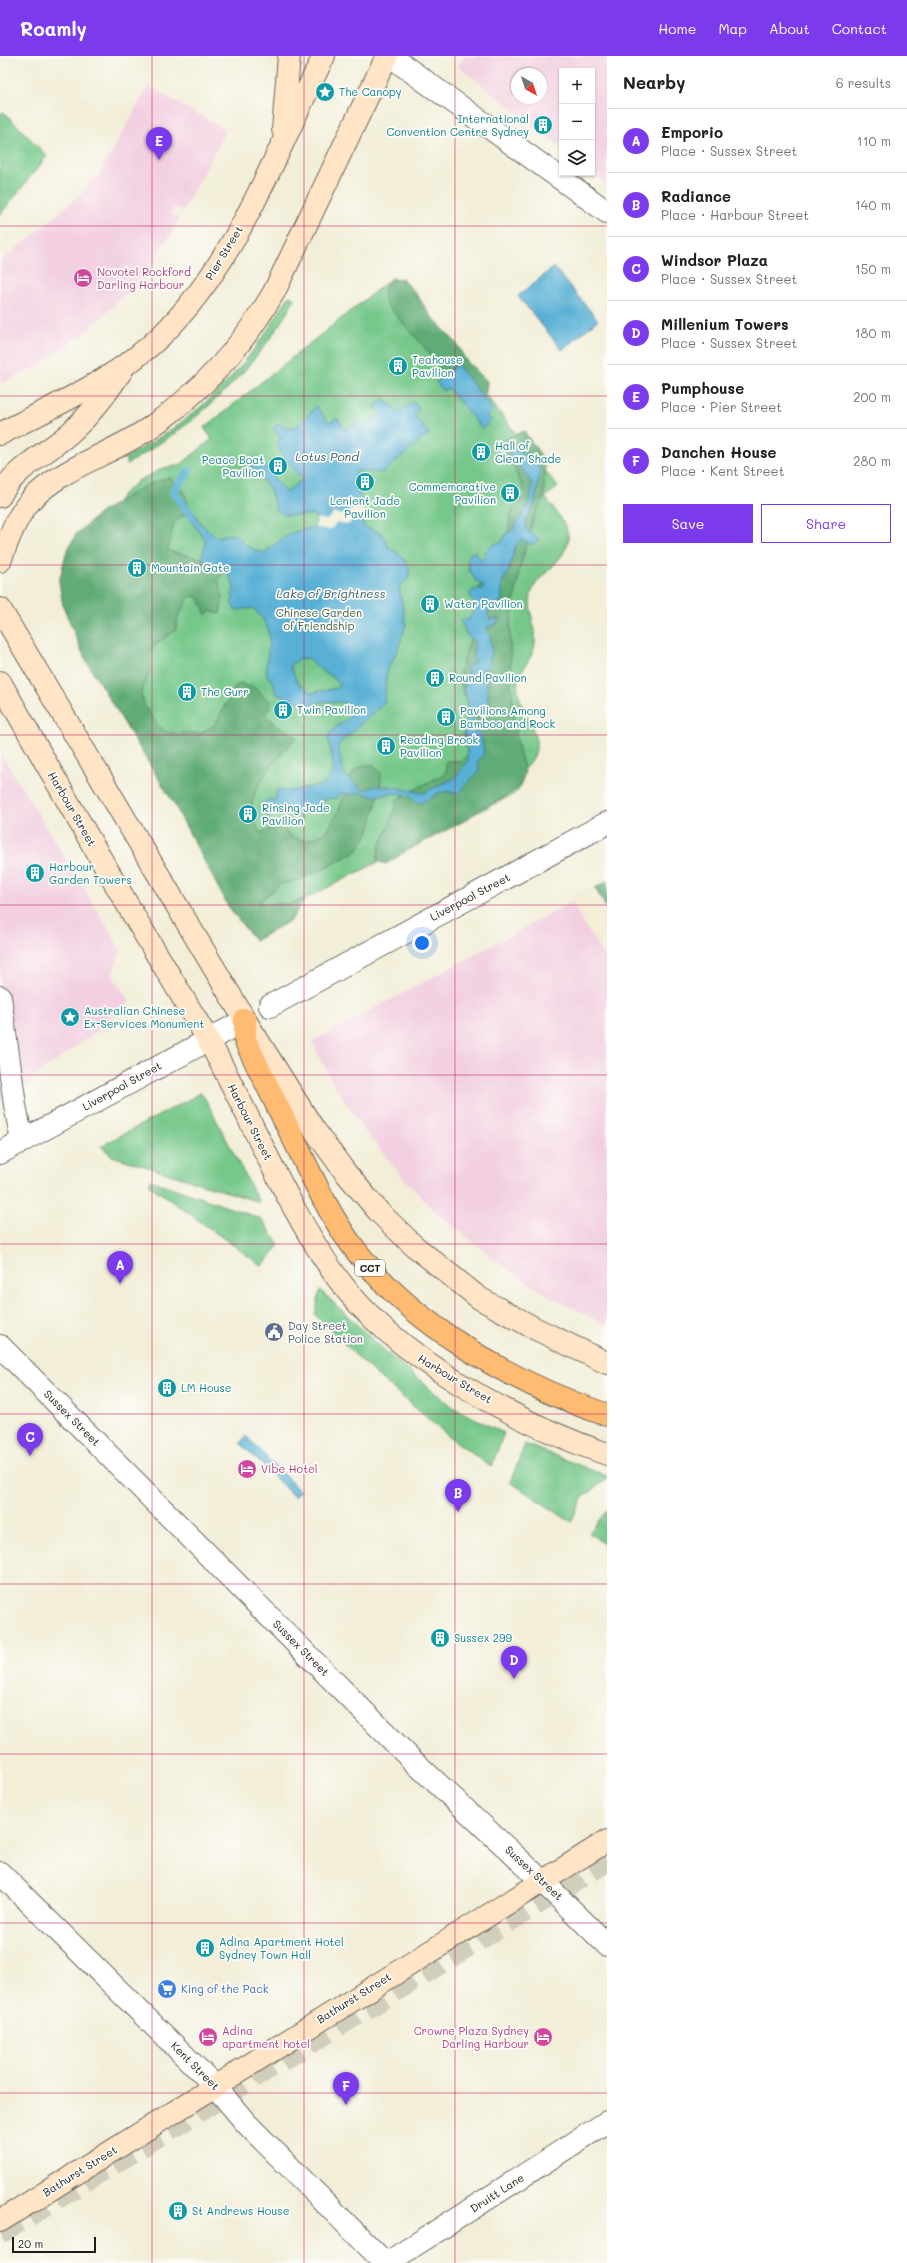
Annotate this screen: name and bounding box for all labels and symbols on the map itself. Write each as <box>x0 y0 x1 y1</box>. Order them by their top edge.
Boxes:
north arrow <box>511 68 547 104</box>
place icon: The Canopy <box>314 81 336 103</box>
place label: The Canopy <box>339 84 402 99</box>
place label: International Convention Centre Sydney <box>386 111 529 139</box>
building icon: International Convention Centre Sydney <box>532 114 554 136</box>
pin: E <box>146 127 172 160</box>
street label: Pier Street <box>201 223 246 283</box>
place label: Novotel Rockford Darling Harbour <box>97 264 191 292</box>
hotel icon: Novotel Rockford Darling Harbour <box>72 267 94 289</box>
place label: Teahouse Pavilion <box>412 352 463 380</box>
building icon: Teahouse Pavilion <box>387 355 409 377</box>
place label: Hall of Clear Shade <box>495 438 562 466</box>
building icon: Hall of Clear Shade <box>470 441 492 463</box>
water label: Lotus Pond <box>295 448 360 464</box>
place label: Peace Boat Pavilion <box>202 452 264 480</box>
building icon: Peace Boat Pavilion <box>267 455 289 477</box>
building icon: Lenient Jade Pavilion <box>354 471 376 493</box>
place label: Commemorative Pavilion <box>409 479 496 507</box>
building icon: Commemorative Pavilion <box>499 482 521 504</box>
place label: Lenient Jade Pavilion <box>330 493 400 521</box>
building icon: Mountain Gate <box>126 557 148 579</box>
place label: Mountain Gate <box>151 560 230 575</box>
water label: Lake of Brightness <box>277 585 386 601</box>
building icon: Water Pavilion <box>419 593 441 615</box>
place label: Water Pavilion <box>444 596 523 611</box>
park label: Chinese Garden of Friendship <box>276 605 362 633</box>
building icon: Round Pavilion <box>424 667 446 689</box>
place label: Round Pavilion <box>449 670 527 685</box>
building icon: The Gurr <box>176 681 198 703</box>
place label: The Gurr <box>201 684 249 699</box>
building icon: Twin Pavilion <box>272 699 294 721</box>
place label: Twin Pavilion <box>297 702 366 717</box>
place label: Pavilions Among Bamboo and Rock <box>460 703 556 731</box>
building icon: Pavilions Among Bamboo and Rock <box>435 706 457 728</box>
place label: Reading Brook Pavilion <box>400 732 478 760</box>
building icon: Reading Brook Pavilion <box>375 735 397 757</box>
street label: Harbour Street <box>45 769 100 849</box>
place label: Rinsing Jade Pavilion <box>262 800 330 828</box>
building icon: Rinsing Jade Pavilion <box>237 803 259 825</box>
place label: Harbour Garden Towers <box>49 859 132 887</box>
building icon: Harbour Garden Towers <box>24 862 46 884</box>
street label: Liverpool Street <box>427 869 512 924</box>
your location <box>412 933 432 953</box>
place label: Australian Chinese Ex-Services Monument <box>84 1003 204 1031</box>
place icon: Australian Chinese Ex-Services Monument <box>59 1006 81 1028</box>
street label: Liverpool Street <box>79 1057 164 1114</box>
street label: Harbour Street <box>225 1081 276 1163</box>
pin: A <box>107 1251 133 1284</box>
road number: CCT <box>355 1260 385 1276</box>
place label: Day Street Police Station <box>288 1318 363 1346</box>
public building icon: Day Street Police Station <box>263 1321 285 1343</box>
street label: Harbour Street <box>415 1351 495 1407</box>
building icon: LM House <box>156 1377 178 1399</box>
place label: LM House <box>181 1380 232 1395</box>
street label: Sussex Street <box>41 1386 104 1449</box>
pin: C <box>17 1423 43 1456</box>
hotel icon: Vibe Hotel <box>236 1458 258 1480</box>
place label: Vibe Hotel <box>261 1461 318 1476</box>
pin: B <box>445 1479 471 1512</box>
street label: Sussex Street <box>270 1616 333 1679</box>
building icon: Sussex 299 <box>429 1627 451 1649</box>
place label: Sussex 299 <box>454 1630 512 1645</box>
pin: D <box>501 1646 527 1679</box>
street label: Sussex Street <box>502 1842 567 1903</box>
place label: Adina Apartment Hotel Sydney Town Hall <box>219 1934 344 1962</box>
building icon: Adina Apartment Hotel Sydney Town Hall <box>194 1937 216 1959</box>
street label: Bathurst Street <box>314 1969 394 2026</box>
supermarket icon: King of the Pack <box>156 1978 178 2000</box>
place label: King of the Pack <box>181 1981 269 1996</box>
place label: Adina apartment hotel <box>222 2023 310 2051</box>
place label: Crowne Plaza Sydney Darling Harbour <box>414 2023 529 2051</box>
hotel icon: Adina apartment hotel <box>197 2026 219 2048</box>
hotel icon: Crowne Plaza Sydney Darling Harbour <box>532 2026 554 2048</box>
street label: Kent Street <box>168 2038 223 2093</box>
pin: F <box>333 2072 359 2105</box>
street label: Bathurst Street <box>40 2142 120 2199</box>
street label: Druitt Lane <box>467 2170 527 2216</box>
building icon: St Andrews House <box>167 2200 189 2222</box>
place label: St Andrews House <box>192 2203 290 2218</box>
scale bar <box>12 2235 96 2254</box>

